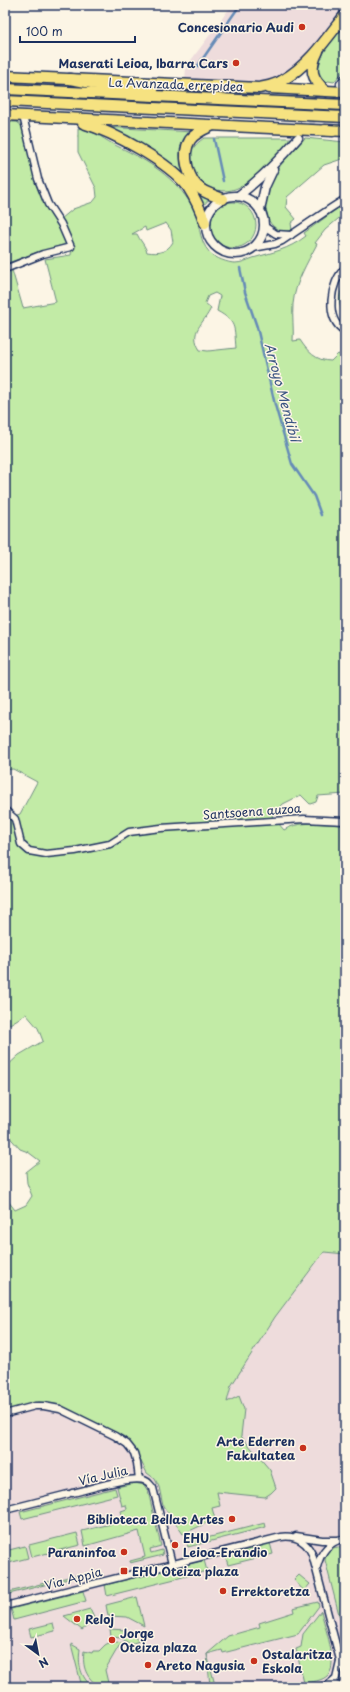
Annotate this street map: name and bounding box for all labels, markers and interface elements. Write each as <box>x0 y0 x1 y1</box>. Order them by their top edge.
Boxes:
scale bar <box>20 18 135 44</box>
place label: Concesionario Audi <box>178 18 294 36</box>
text: 100 m <box>26 22 63 40</box>
marker: Concesionario Audi <box>297 22 307 32</box>
place label: Maserati Leioa, Ibarra Cars <box>59 54 228 72</box>
marker: Maserati Leioa, Ibarra Cars <box>231 58 241 68</box>
street label: La Avanzada errepidea <box>108 73 244 95</box>
water label: Arroyo Mendibil <box>261 341 306 446</box>
street label: Santsoena auzoa <box>202 799 302 823</box>
place label: Arte Ederren Fakultatea <box>216 1432 295 1464</box>
marker: Arte Ederren Fakultatea <box>298 1443 308 1453</box>
street label: Vía Julia <box>77 1460 130 1489</box>
place label: Biblioteca Bellas Artes <box>87 1510 224 1528</box>
marker: Biblioteca Bellas Artes <box>227 1514 237 1524</box>
place label: EHU Leioa-Erandio <box>183 1529 267 1561</box>
marker: EHU Leioa-Erandio <box>170 1540 180 1550</box>
place label: Paraninfoa <box>47 1543 116 1561</box>
marker: Paraninfoa <box>119 1547 129 1557</box>
street label: Via Appia <box>42 1562 104 1594</box>
place label: EHU Oteiza plaza <box>132 1562 239 1580</box>
marker: EHU Oteiza plaza <box>119 1566 129 1576</box>
place label: Errektoretza <box>231 1582 310 1600</box>
marker: Errektoretza <box>218 1586 228 1596</box>
place label: Reloj <box>85 1610 114 1628</box>
marker: Reloj <box>72 1614 82 1624</box>
place label: Jorge Oteiza plaza <box>120 1624 198 1656</box>
north arrow <box>18 1634 58 1674</box>
marker: Jorge Oteiza plaza <box>107 1635 117 1645</box>
place label: Ostalaritza Eskola <box>262 1645 333 1677</box>
text: N <box>35 1653 52 1673</box>
place label: Areto Nagusia <box>156 1656 246 1674</box>
marker: Ostalaritza Eskola <box>249 1656 259 1666</box>
marker: Areto Nagusia <box>143 1660 153 1670</box>

